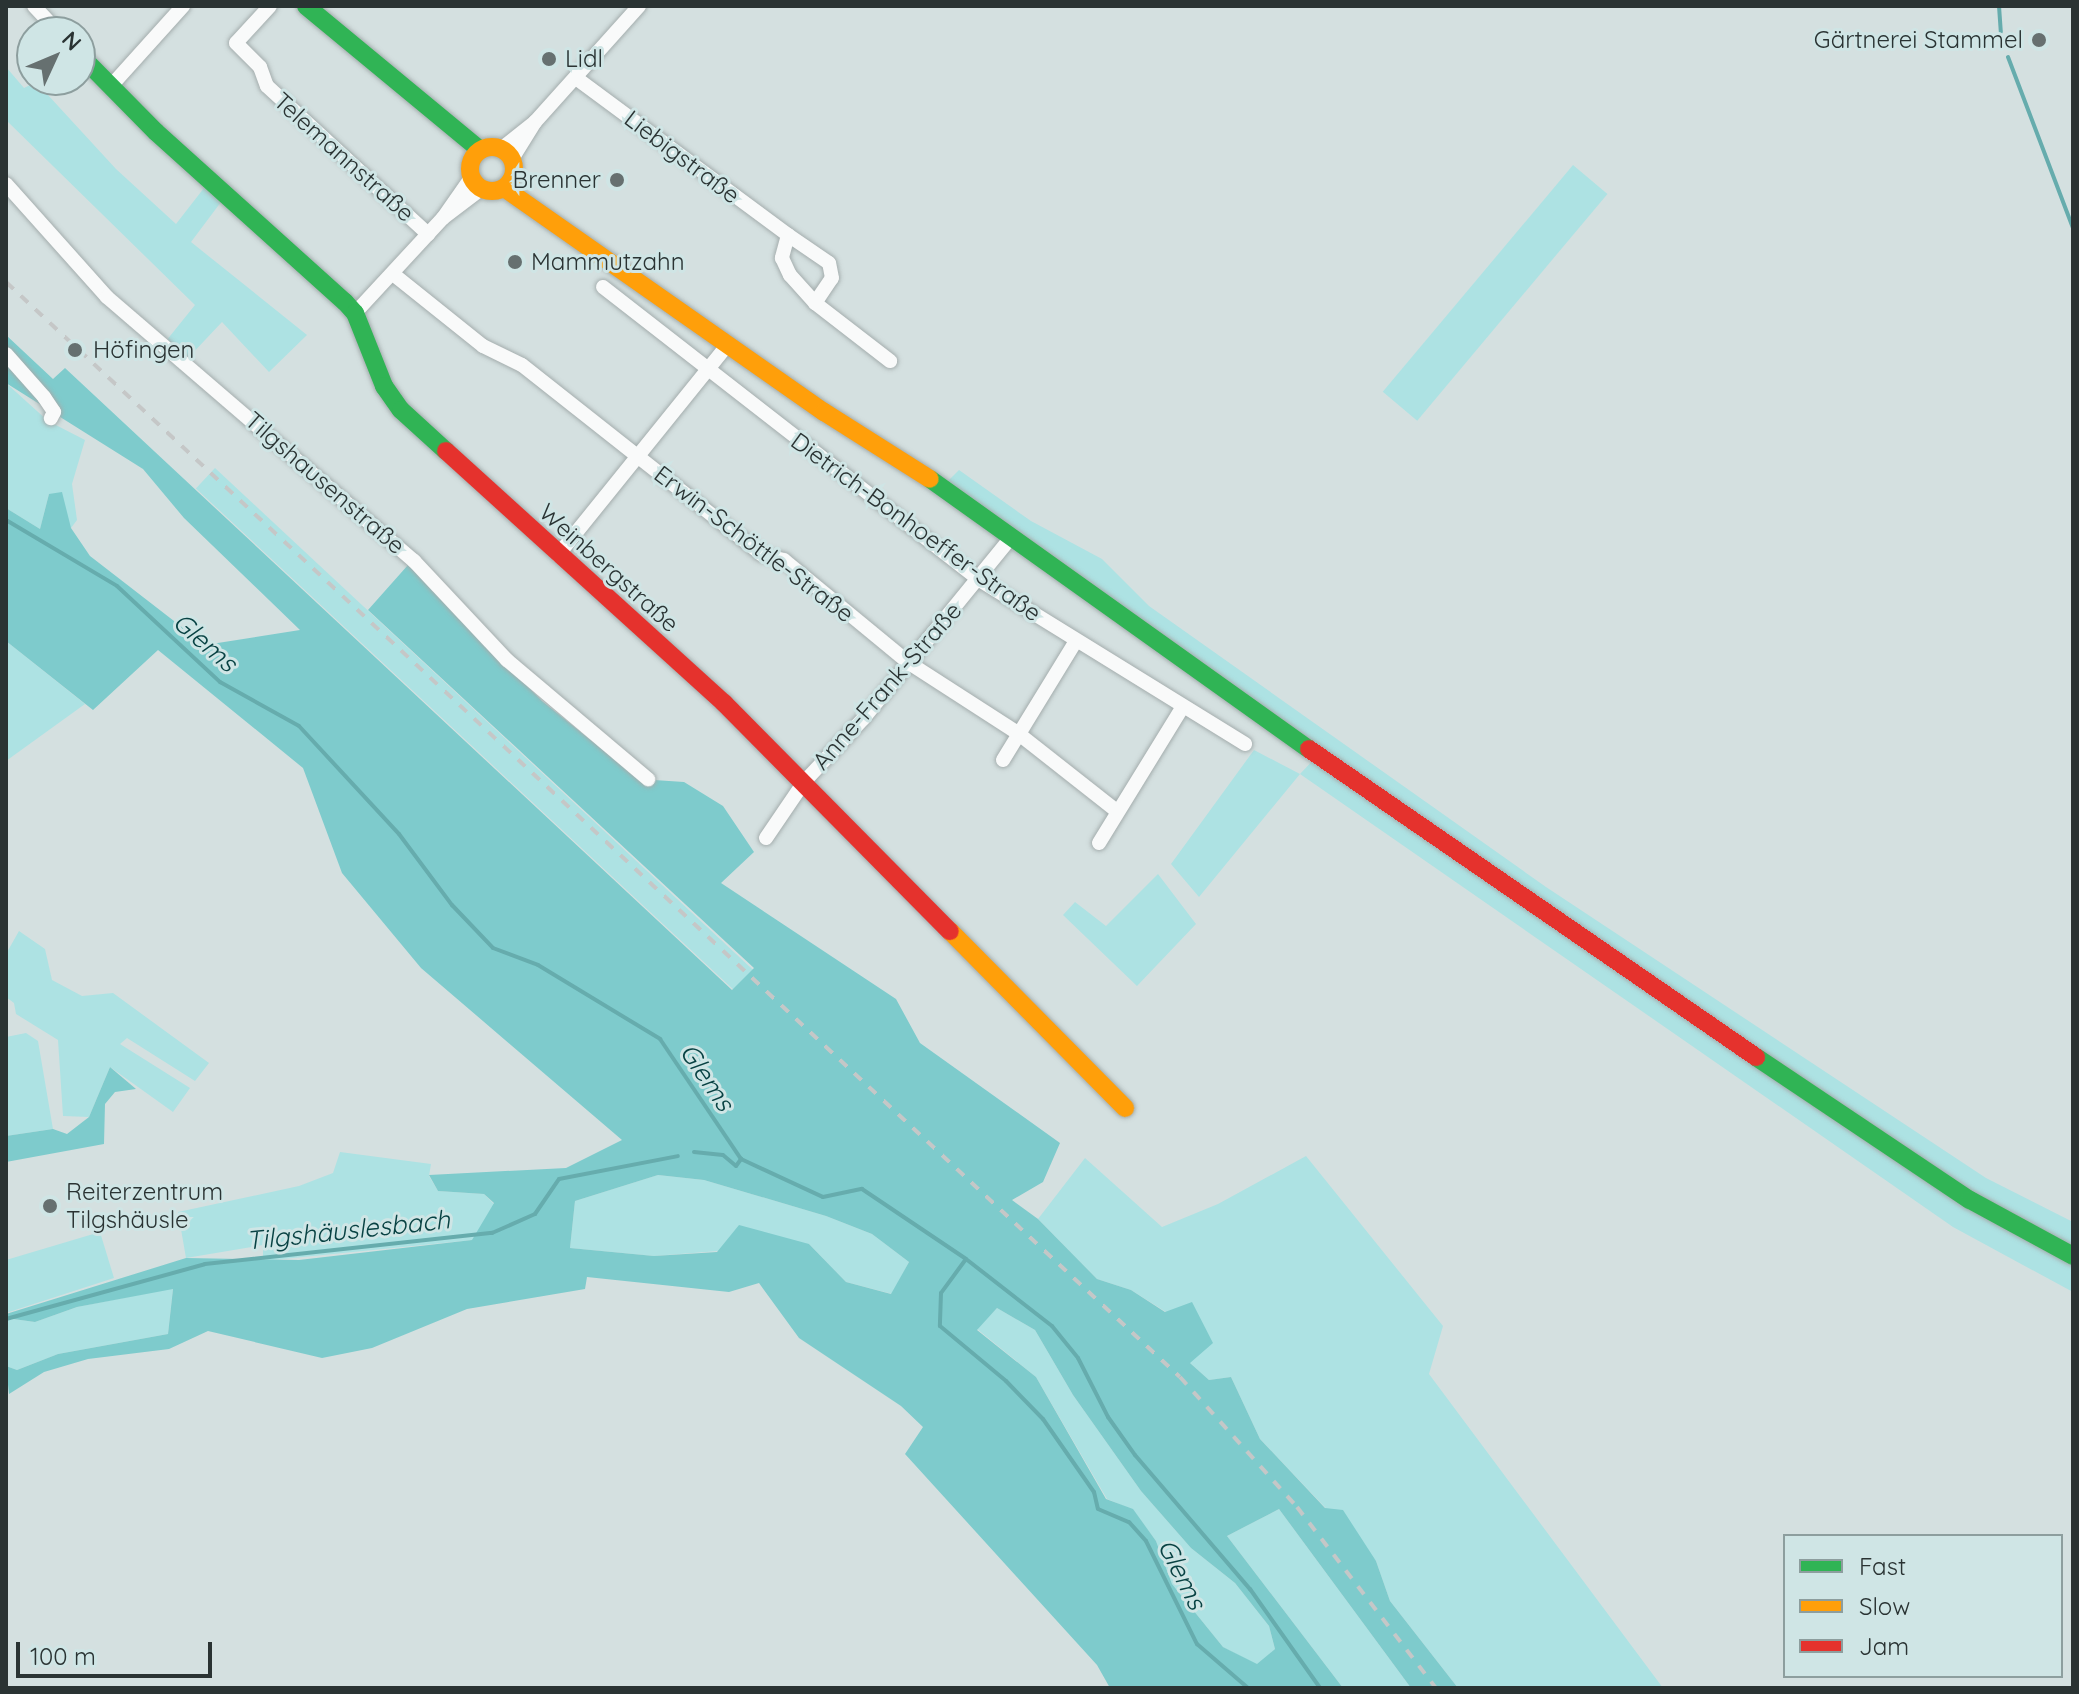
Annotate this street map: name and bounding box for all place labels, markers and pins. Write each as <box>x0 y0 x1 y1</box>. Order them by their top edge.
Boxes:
place label: Gärtnerei Stammel <box>1814 26 2023 54</box>
marker: Gärtnerei Stammel <box>2030 31 2048 49</box>
place label: Lidl <box>565 45 603 73</box>
marker: Lidl <box>540 50 558 68</box>
place label: Brenner <box>513 166 601 194</box>
marker: Brenner <box>608 171 626 189</box>
place label: Mammutzahn <box>531 248 685 276</box>
marker: Mammutzahn <box>506 253 524 271</box>
place label: Höfingen <box>93 336 194 364</box>
marker: Höfingen <box>64 339 86 361</box>
place label: Reiterzentrum Tilgshäusle <box>66 1178 223 1234</box>
marker: Reiterzentrum Tilgshäusle <box>41 1197 59 1215</box>

